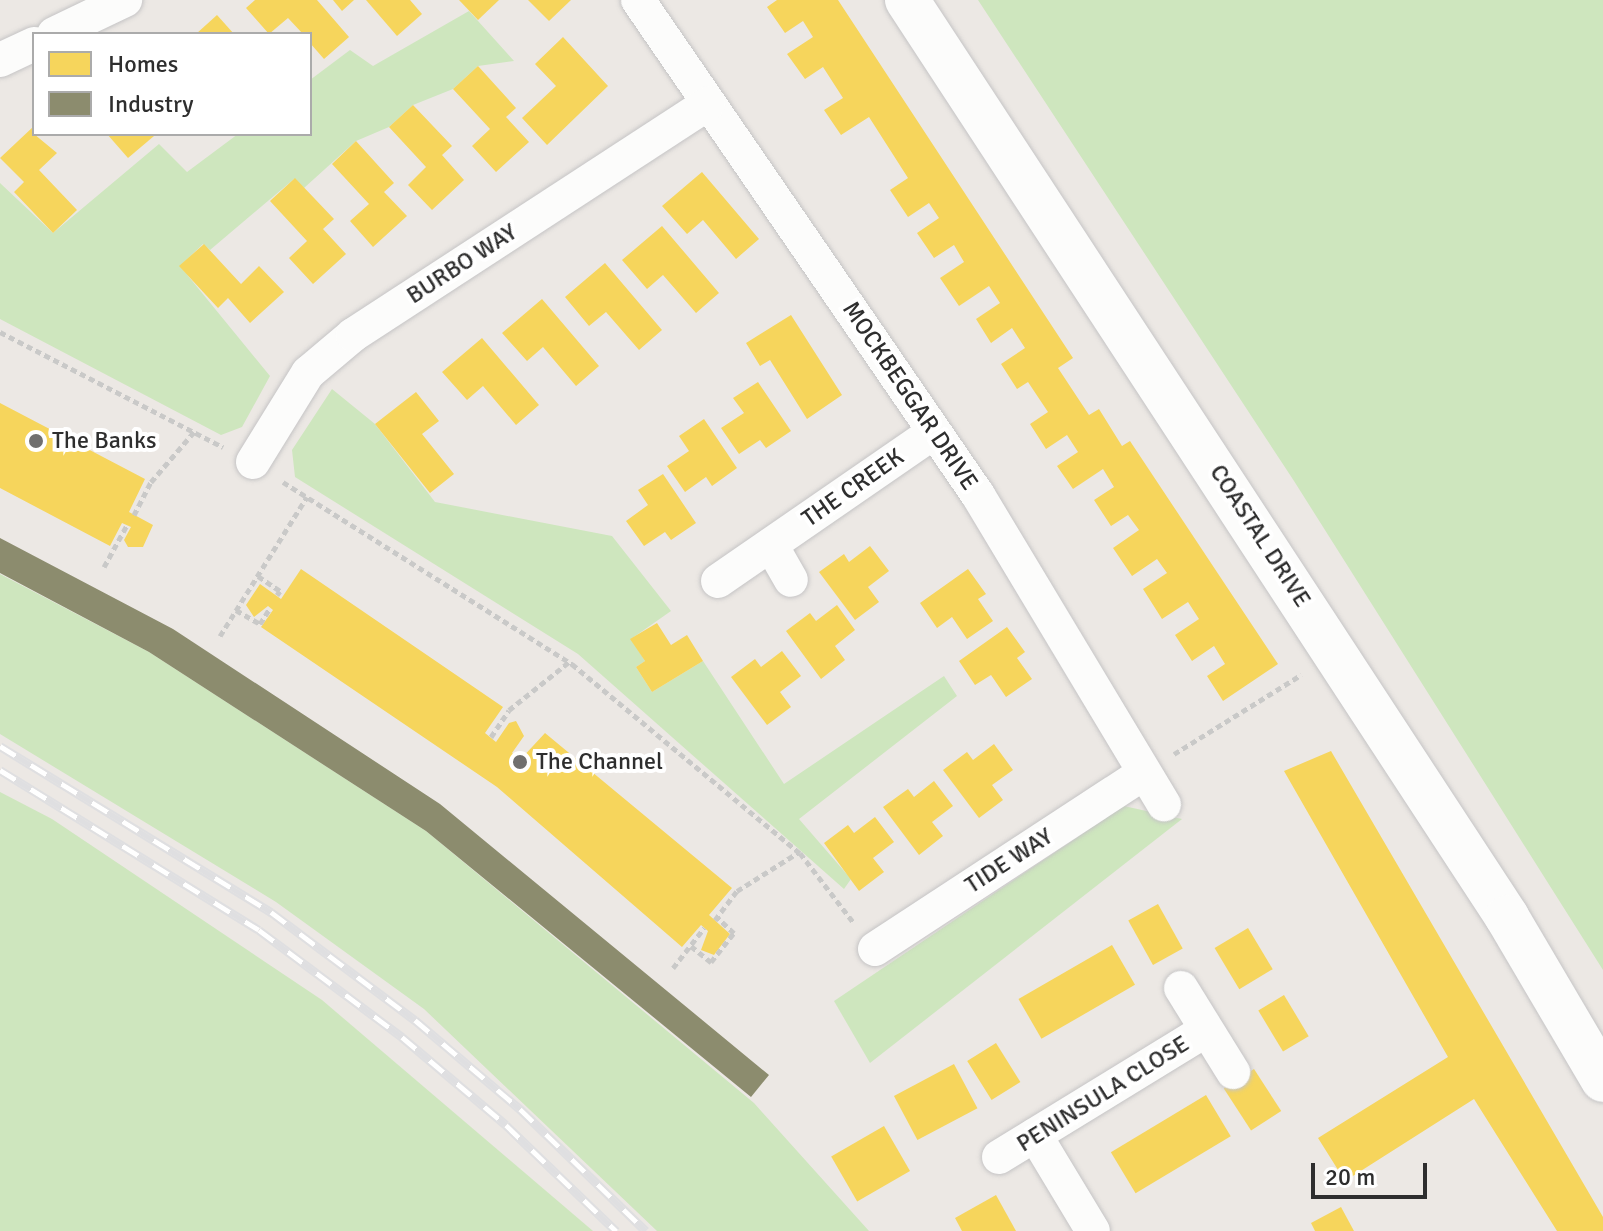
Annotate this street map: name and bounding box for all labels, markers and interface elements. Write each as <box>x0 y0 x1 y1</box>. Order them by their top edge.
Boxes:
legend <box>32 32 312 136</box>
text: Homes <box>108 49 178 79</box>
text: Industry <box>108 89 194 119</box>
street label: BURBO WAY <box>401 218 523 310</box>
street label: MOCKBEGGAR DRIVE <box>836 296 984 496</box>
place label: The Banks <box>52 427 156 455</box>
marker: The Banks <box>27 432 45 450</box>
street label: THE CREEK <box>797 443 909 533</box>
street label: COASTAL DRIVE <box>1203 459 1317 613</box>
place label: The Channel <box>536 748 663 776</box>
marker: The Channel <box>511 753 529 771</box>
street label: TIDE WAY <box>960 822 1058 900</box>
street label: PENINSULA CLOSE <box>1012 1029 1194 1159</box>
scale bar <box>1315 1147 1431 1197</box>
text: 20 m <box>1325 1162 1375 1192</box>

